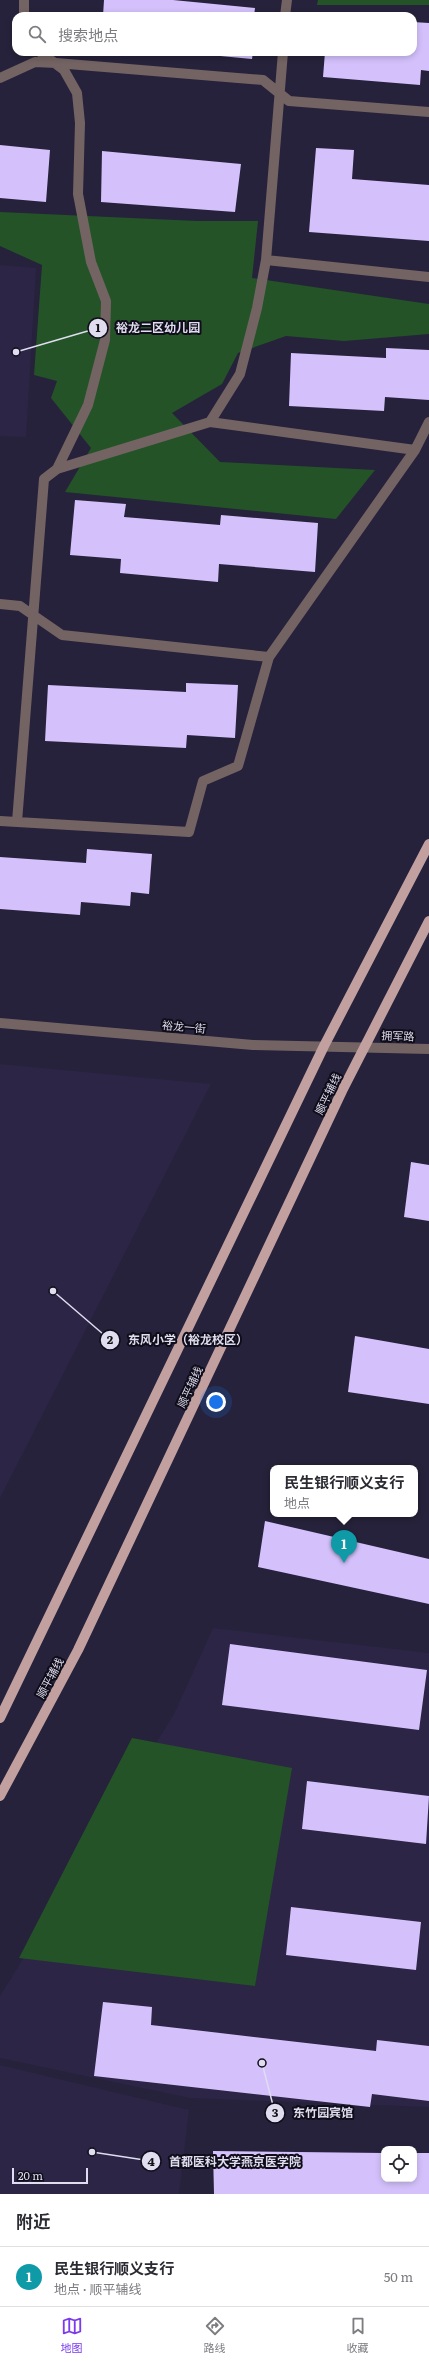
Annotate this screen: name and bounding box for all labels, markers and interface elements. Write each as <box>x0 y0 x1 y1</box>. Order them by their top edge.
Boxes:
search box <box>12 12 417 56</box>
icon: search <box>26 23 48 45</box>
text: 搜索地点 <box>58 23 118 46</box>
callout: 裕龙二区幼儿园 <box>88 316 208 340</box>
text: 1 <box>96 318 101 336</box>
text: 裕龙二区幼儿园 <box>116 318 200 336</box>
street label: 裕龙一街 <box>161 1016 207 1036</box>
street label: 拥军路 <box>381 1026 415 1044</box>
street label: 顺平辅线 <box>310 1070 344 1117</box>
callout: 东风小学（裕龙校区） <box>100 1328 256 1352</box>
text: 2 <box>107 1330 114 1348</box>
text: 东风小学（裕龙校区） <box>128 1330 248 1348</box>
street label: 顺平辅线 <box>173 1363 206 1410</box>
your location <box>206 1392 226 1412</box>
popup <box>270 1465 418 1517</box>
text: 民生银行顺义支行 <box>284 1470 404 1493</box>
text: 地点 <box>284 1493 310 1512</box>
pin: 1 <box>331 1530 357 1563</box>
street label: 顺平辅线 <box>32 1654 67 1701</box>
callout: 东竹园宾馆 <box>265 2101 361 2125</box>
text: 3 <box>272 2103 279 2121</box>
text: 东竹园宾馆 <box>293 2103 353 2121</box>
map controls <box>381 2146 417 2182</box>
button: locate <box>381 2146 417 2182</box>
callout: 首都医科大学燕京医学院 <box>141 2149 309 2173</box>
text: 4 <box>147 2152 155 2170</box>
text: 首都医科大学燕京医学院 <box>169 2152 301 2170</box>
scale bar <box>12 2166 88 2185</box>
text: 20 m <box>18 2167 43 2183</box>
text: 附近 <box>16 2208 50 2233</box>
text: 民生银行顺义支行 <box>54 2256 174 2279</box>
text: 1 <box>26 2267 32 2286</box>
text: 50 m <box>384 2267 413 2286</box>
text: 地点 · 顺平辅线 <box>54 2279 142 2298</box>
tab: 地图 <box>61 2315 83 2355</box>
tab: 路线 <box>204 2315 226 2355</box>
tab: 收藏 <box>347 2315 369 2355</box>

